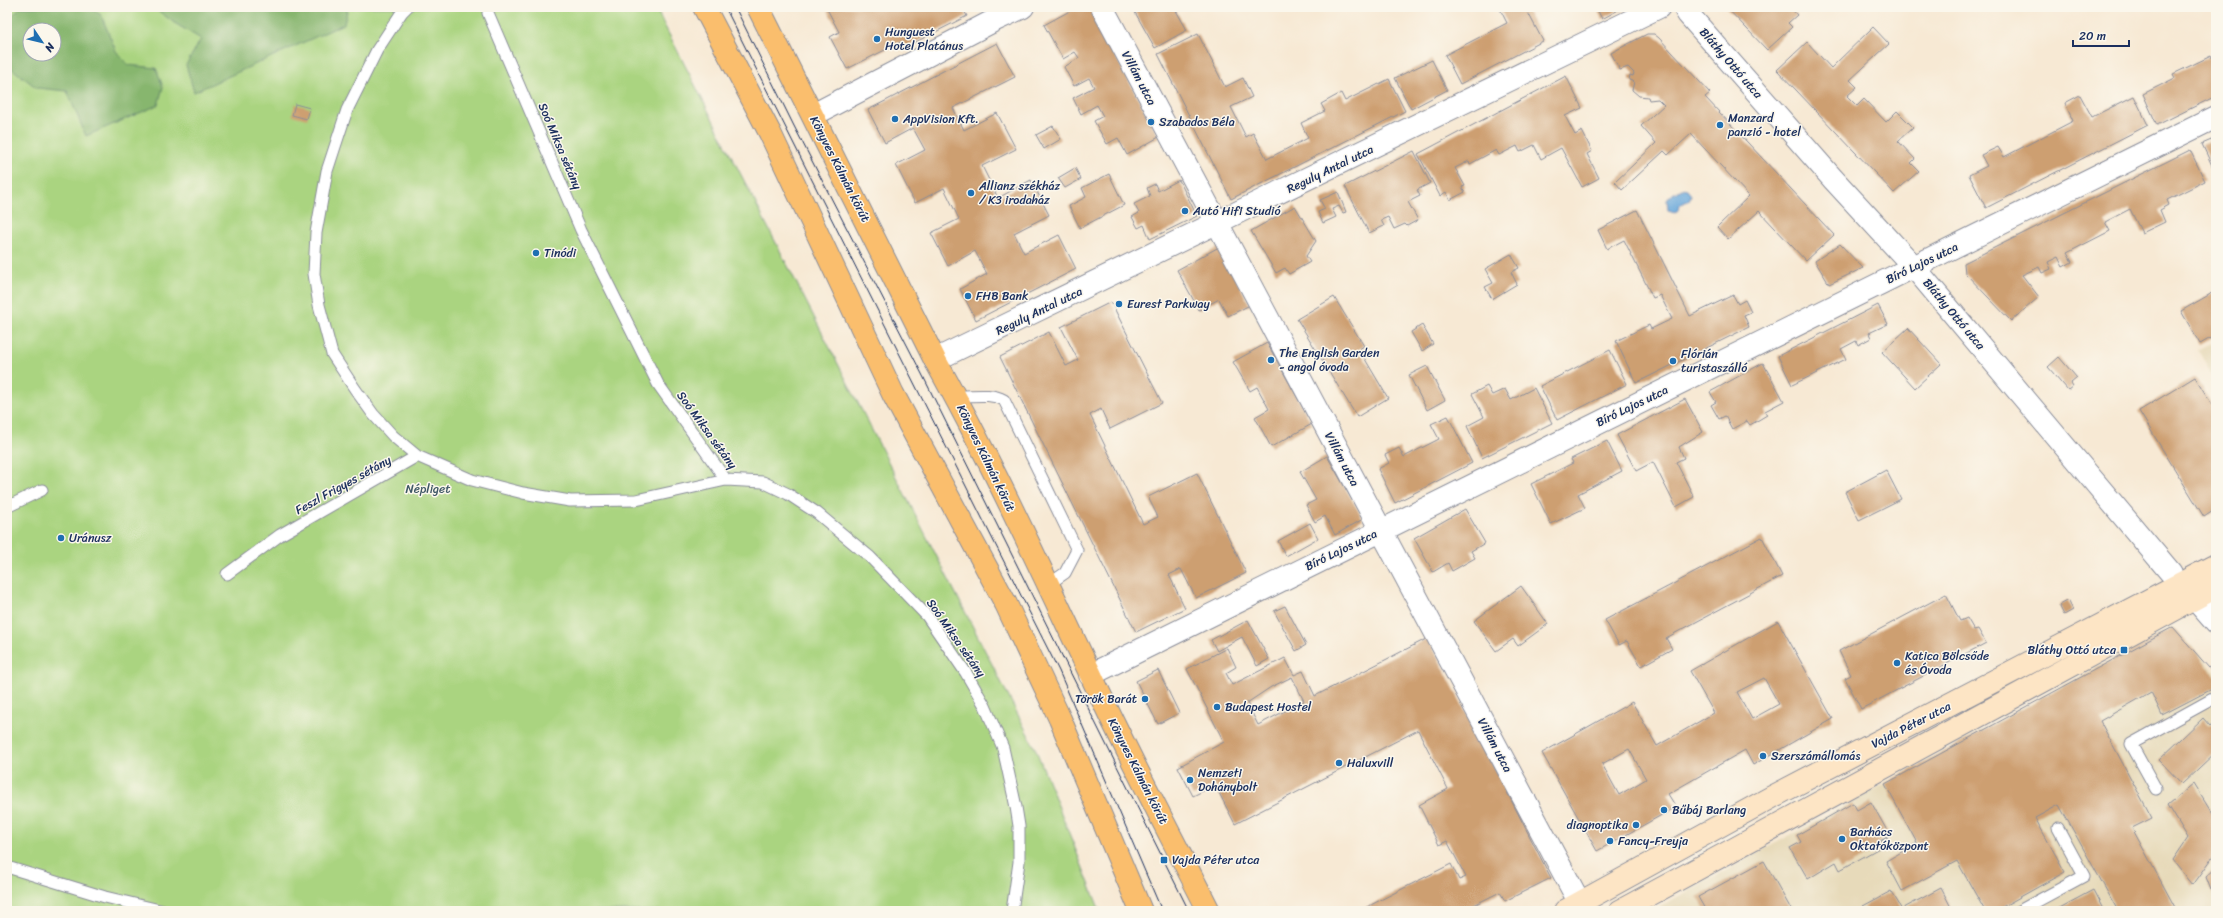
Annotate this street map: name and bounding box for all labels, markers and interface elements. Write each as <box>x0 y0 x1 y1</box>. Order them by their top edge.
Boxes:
place label: Hunguest Hotel Platánus <box>885 21 963 57</box>
north arrow <box>22 22 62 62</box>
street label: Bláthy Ottó utca <box>1694 22 1769 104</box>
scale bar <box>2073 22 2129 48</box>
text: 20 m <box>2079 25 2106 47</box>
marker: Hunguest Hotel Platánus <box>872 34 882 44</box>
text: N <box>40 38 60 56</box>
street label: Villám utca <box>1115 47 1163 109</box>
street label: Soó Miksa sétány <box>532 99 589 194</box>
place label: Manzard panzió - hotel <box>1727 107 1801 143</box>
place label: AppVision Kft. <box>902 108 979 130</box>
place label: Szabados Béla <box>1159 111 1235 133</box>
street label: Könyves Kálmán körút <box>804 112 876 226</box>
marker: AppVision Kft. <box>890 114 900 124</box>
marker: Szabados Béla <box>1146 117 1156 127</box>
marker: Manzard panzió - hotel <box>1715 120 1725 130</box>
street label: Reguly Antal utca <box>1283 138 1377 200</box>
place label: Allianz székház / K3 irodaház <box>978 175 1060 211</box>
marker: Allianz székház / K3 irodaház <box>966 188 976 198</box>
place label: Autó Hifi Studió <box>1192 200 1281 222</box>
marker: Autó Hifi Studió <box>1180 206 1190 216</box>
street label: Bíró Lajos utca <box>1882 236 1962 290</box>
place label: Tinódi <box>544 242 577 264</box>
marker: Tinódi <box>531 248 541 258</box>
street label: Bláthy Ottó utca <box>1917 273 1991 356</box>
street label: Reguly Antal utca <box>992 280 1086 342</box>
place label: FHB Bank <box>976 285 1029 307</box>
marker: FHB Bank <box>963 291 973 301</box>
place label: Eurest Parkway <box>1127 293 1211 315</box>
marker: Eurest Parkway <box>1114 299 1124 309</box>
place label: The English Garden - angol óvoda <box>1279 342 1380 378</box>
place label: Flórián turistaszálló <box>1681 343 1748 379</box>
marker: The English Garden - angol óvoda <box>1266 355 1276 365</box>
marker: Flórián turistaszálló <box>1668 356 1678 366</box>
street label: Bíró Lajos utca <box>1592 379 1672 433</box>
street label: Soó Miksa sétány <box>671 386 744 475</box>
street label: Könyves Kálmán körút <box>950 401 1022 515</box>
street label: Villám utca <box>1318 428 1366 490</box>
street label: Feszl Frigyes sétány <box>291 449 396 521</box>
park label: Népliget <box>405 478 451 500</box>
street label: Bíró Lajos utca <box>1301 523 1381 577</box>
place label: Uránusz <box>69 527 112 549</box>
marker: Uránusz <box>56 533 66 543</box>
street label: Soó Miksa sétány <box>920 594 992 683</box>
place label: Bláthy Ottó utca <box>2028 639 2117 661</box>
place label: Katica Bölcsőde és Óvoda <box>1905 645 1989 681</box>
marker: Bláthy Ottó utca <box>2119 645 2129 655</box>
marker: Katica Bölcsőde és Óvoda <box>1892 658 1902 668</box>
place label: Török Barát <box>1075 688 1137 710</box>
marker: Török Barát <box>1140 694 1150 704</box>
street label: Vajda Péter utca <box>1867 695 1956 755</box>
place label: Budapest Hostel <box>1225 696 1312 718</box>
marker: Budapest Hostel <box>1212 702 1222 712</box>
street label: Könyves Kálmán körút <box>1102 714 1174 828</box>
street label: Villám utca <box>1471 714 1519 776</box>
place label: Szerszámállomás <box>1771 745 1860 767</box>
marker: Szerszámállomás <box>1758 751 1768 761</box>
place label: Haluxvill <box>1347 752 1394 774</box>
marker: Haluxvill <box>1334 758 1344 768</box>
place label: Nemzeti Dohánybolt <box>1198 762 1258 798</box>
marker: Nemzeti Dohánybolt <box>1185 775 1195 785</box>
place label: Bűbáj Barlang <box>1672 799 1746 821</box>
marker: Bűbáj Barlang <box>1659 805 1669 815</box>
place label: diagnoptika <box>1567 814 1629 836</box>
marker: diagnoptika <box>1631 820 1641 830</box>
place label: Barhács Oktatóközpont <box>1850 821 1929 857</box>
place label: Fancy-Freyja <box>1618 830 1689 852</box>
marker: Barhács Oktatóközpont <box>1837 834 1847 844</box>
marker: Fancy-Freyja <box>1605 836 1615 846</box>
place label: Vajda Péter utca <box>1172 849 1260 871</box>
marker: Vajda Péter utca <box>1159 855 1169 865</box>

